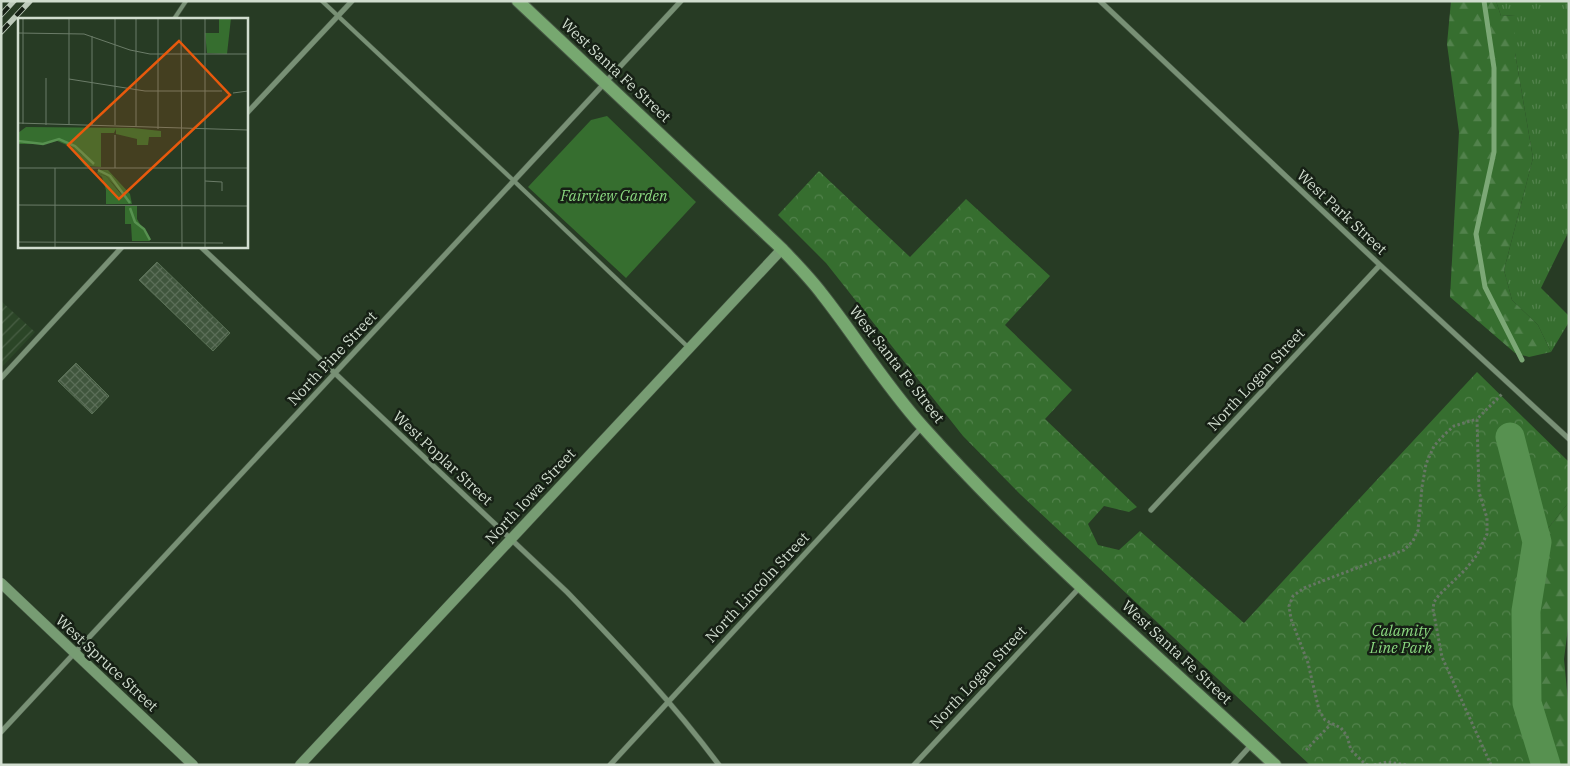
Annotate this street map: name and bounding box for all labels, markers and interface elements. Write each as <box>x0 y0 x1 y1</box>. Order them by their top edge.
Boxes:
street label: West Santa Fe Street <box>557 14 675 126</box>
inset map <box>18 18 248 248</box>
street label: West Park Street <box>1293 165 1391 259</box>
park label: Fairview Garden <box>559 186 668 205</box>
street label: West Santa Fe Street <box>845 301 949 427</box>
street label: North Pine Street <box>283 307 381 409</box>
street label: North Logan Street <box>1203 324 1309 434</box>
street label: West Poplar Street <box>389 407 497 509</box>
street label: North Iowa Street <box>481 444 579 548</box>
street label: North Lincoln Street <box>701 528 813 646</box>
street label: West Santa Fe Street <box>1118 596 1236 708</box>
street label: West Spruce Street <box>52 611 162 715</box>
park label: Calamity Line Park <box>1369 621 1432 657</box>
street label: North Logan Street <box>925 622 1031 732</box>

